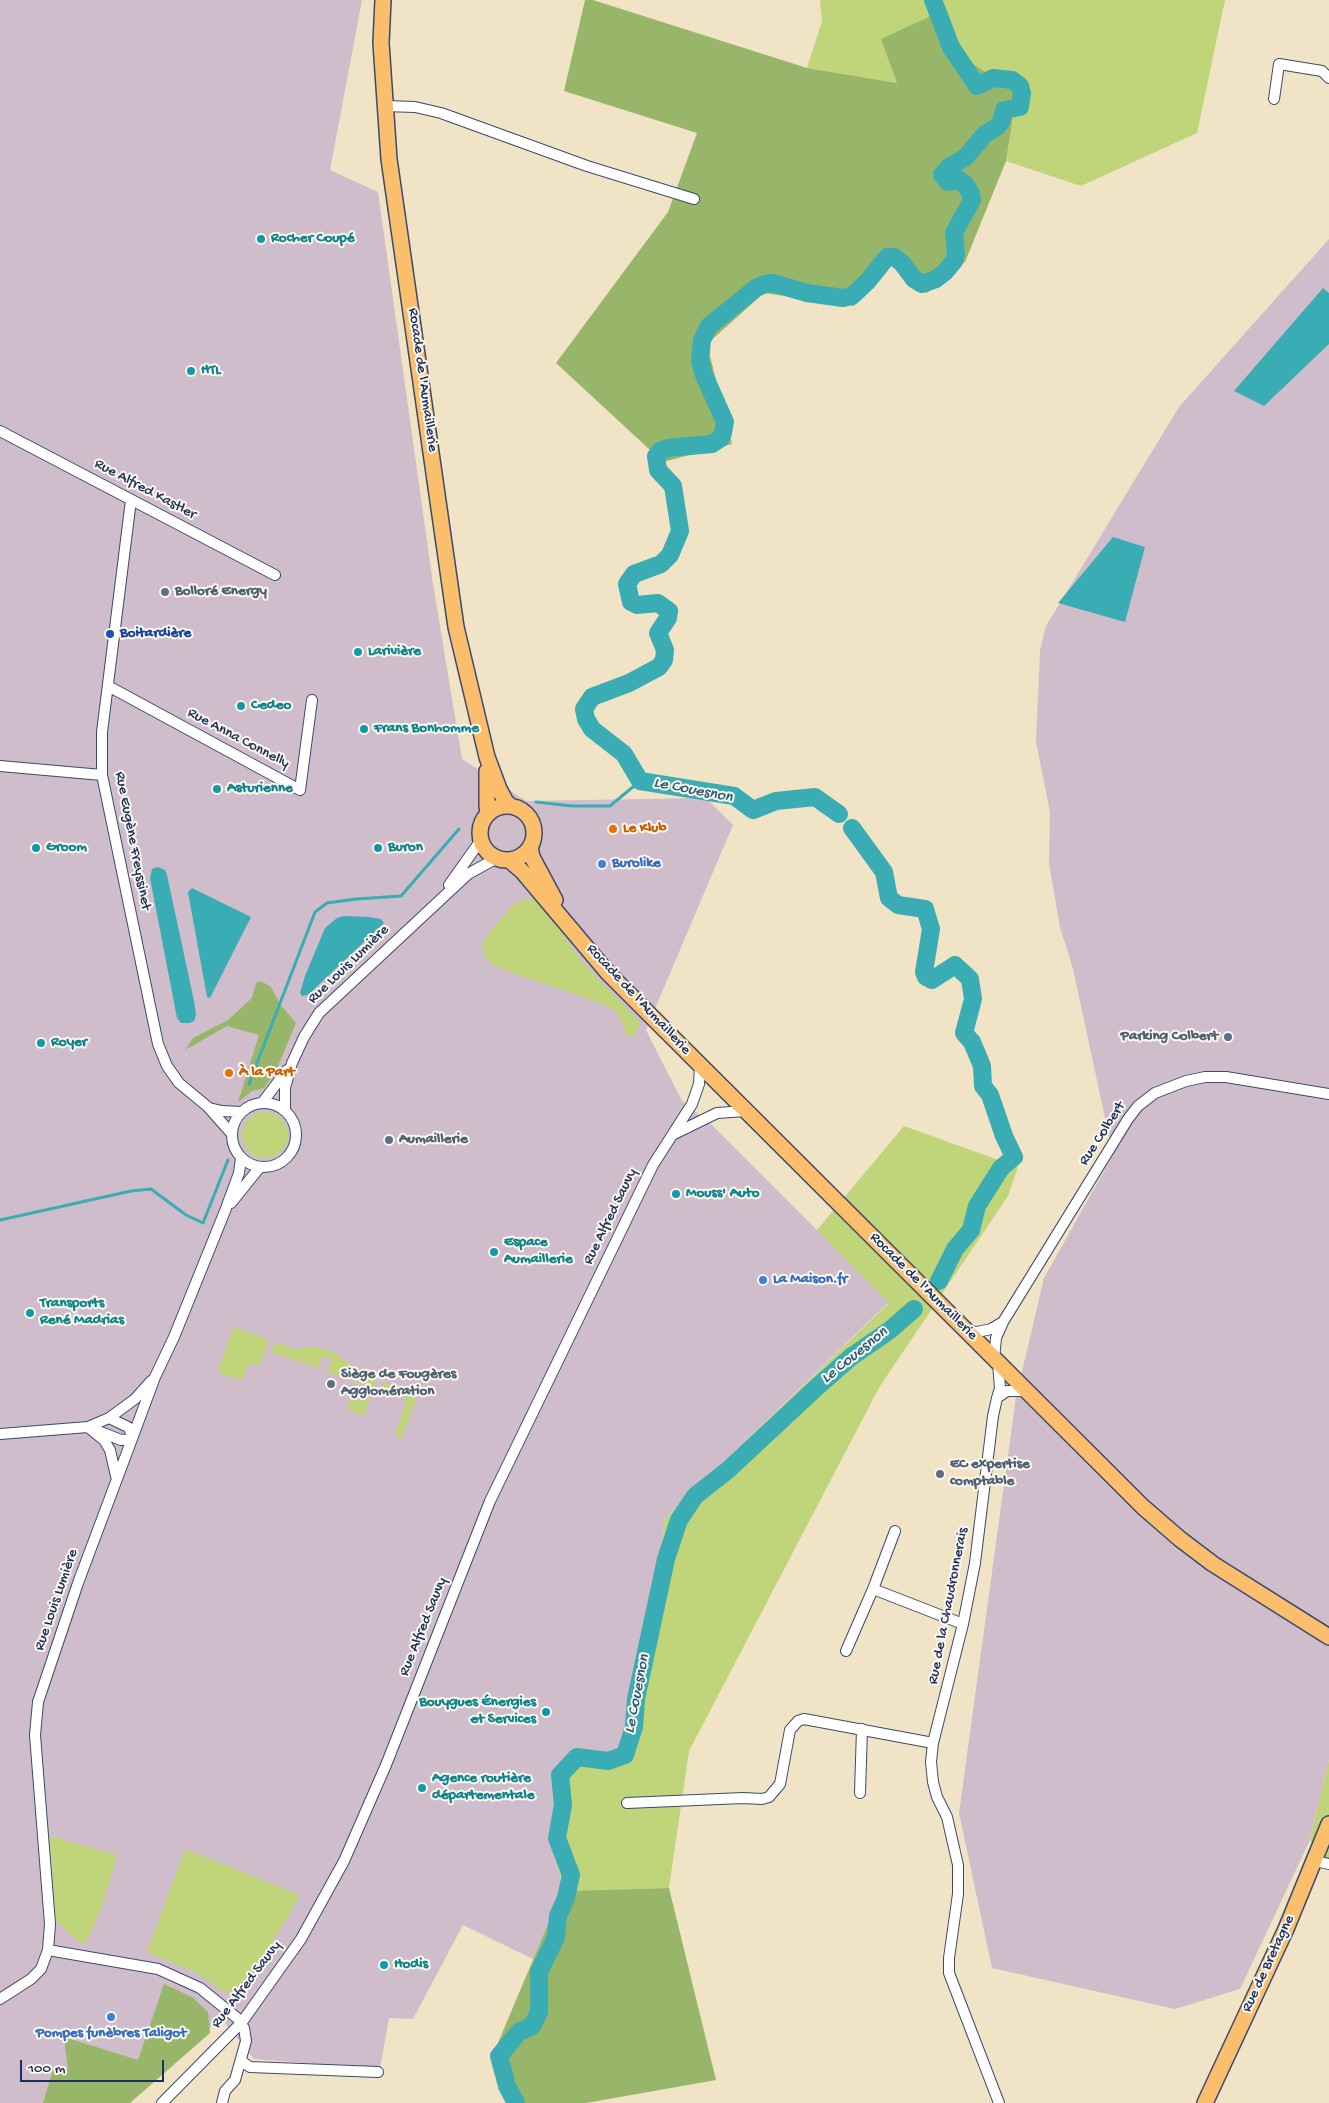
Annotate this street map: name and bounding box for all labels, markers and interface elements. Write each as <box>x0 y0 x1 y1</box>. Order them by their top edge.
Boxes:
place label: Rocher Coupé <box>271 230 354 248</box>
marker: Rocher Coupé <box>255 233 267 245</box>
street label: Rocade de l'Aumaillerie <box>403 307 441 453</box>
place label: HTL <box>201 362 221 380</box>
marker: HTL <box>185 365 197 377</box>
street label: Rue Alfred Kastler <box>91 456 199 524</box>
place label: Bolloré Energy <box>175 583 267 601</box>
marker: Bolloré Energy <box>159 586 171 598</box>
place label: Boitardière <box>120 625 191 643</box>
marker: Boitardière <box>104 628 116 640</box>
place label: Larivière <box>368 643 421 661</box>
marker: Larivière <box>352 646 364 658</box>
place label: Cedeo <box>251 697 291 715</box>
marker: Cedeo <box>235 700 247 712</box>
street label: Rue Anna Connelly <box>184 705 292 773</box>
place label: Frans Bonhomme <box>374 720 479 738</box>
marker: Frans Bonhomme <box>358 723 370 735</box>
street label: Rue Eugène Freyssinet <box>110 770 154 912</box>
water label: Le Couesnon <box>652 774 734 808</box>
place label: Asturienne <box>227 780 293 798</box>
marker: Asturienne <box>211 783 223 795</box>
place label: Le Klub <box>623 820 666 838</box>
marker: Le Klub <box>607 823 619 835</box>
place label: Groom <box>46 839 87 857</box>
place label: Buron <box>388 839 423 857</box>
marker: Groom <box>30 842 42 854</box>
marker: Buron <box>372 842 384 854</box>
place label: Burolike <box>612 855 661 873</box>
marker: Burolike <box>596 858 608 870</box>
street label: Rue Louis Lumière <box>305 922 393 1008</box>
street label: Rocade de l'Aumaillerie <box>582 941 694 1059</box>
place label: Parking Colbert <box>1121 1028 1218 1046</box>
marker: Parking Colbert <box>1222 1031 1234 1043</box>
place label: Royer <box>51 1034 87 1052</box>
marker: Royer <box>35 1037 47 1049</box>
place label: À la Part <box>239 1064 295 1082</box>
marker: À la Part <box>223 1067 235 1079</box>
street label: Rue Colbert <box>1076 1099 1130 1169</box>
place label: Aumaillerie <box>399 1131 468 1149</box>
marker: Aumaillerie <box>383 1134 395 1146</box>
street label: Rue Alfred Sauvy <box>580 1166 642 1268</box>
place label: Mouss' Auto <box>686 1185 759 1203</box>
marker: Mouss' Auto <box>670 1188 682 1200</box>
street label: Rocade de l'Aumaillerie <box>865 1229 981 1345</box>
place label: Espace Aumaillerie <box>504 1234 573 1269</box>
marker: Espace Aumaillerie <box>488 1246 500 1258</box>
place label: La Maison.fr <box>773 1271 847 1289</box>
marker: La Maison.fr <box>757 1274 769 1286</box>
place label: Transports René Madrias <box>40 1295 124 1330</box>
marker: Transports René Madrias <box>24 1307 36 1319</box>
water label: Le Couesnon <box>818 1323 892 1389</box>
place label: Siège de Fougères Agglomération <box>341 1366 456 1401</box>
marker: Siège de Fougères Agglomération <box>325 1378 337 1390</box>
place label: EC expertise comptable <box>950 1456 1030 1491</box>
marker: EC expertise comptable <box>934 1468 946 1480</box>
street label: Rue de la Chaudronnerais <box>925 1526 973 1686</box>
street label: Rue Louis Lumière <box>31 1547 83 1653</box>
street label: Rue Alfred Sauvy <box>396 1575 452 1679</box>
water label: Le Couesnon <box>621 1653 655 1735</box>
place label: Bouygues Énergies et Services <box>419 1694 536 1729</box>
marker: Bouygues Énergies et Services <box>540 1706 552 1718</box>
place label: Agence routière départementale <box>432 1770 534 1805</box>
marker: Agence routière départementale <box>416 1782 428 1794</box>
street label: Rue de Bretagne <box>1239 1913 1299 2015</box>
street label: Rue Alfred Sauvy <box>208 1938 286 2032</box>
place label: Hodis <box>394 1956 428 1974</box>
marker: Hodis <box>378 1959 390 1971</box>
marker: Pompes funèbres Taligot <box>105 2011 117 2023</box>
place label: Pompes funèbres Taligot <box>36 2025 186 2043</box>
scale bar <box>22 2050 166 2082</box>
text: 100 m <box>28 2060 65 2078</box>

